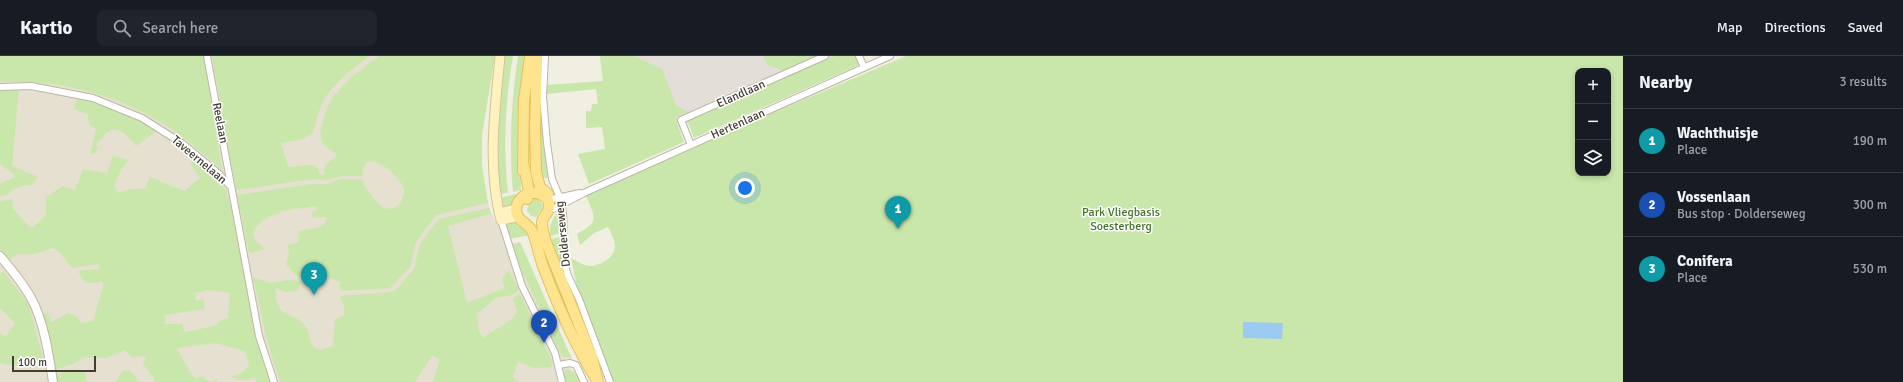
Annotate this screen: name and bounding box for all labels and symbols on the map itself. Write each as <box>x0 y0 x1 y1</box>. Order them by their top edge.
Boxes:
street label: Elandlaan <box>714 77 768 111</box>
street label: Reelaan <box>209 101 231 145</box>
street label: Hertenlaan <box>709 105 767 143</box>
street label: Taveernelaan <box>168 133 230 187</box>
your location <box>735 178 755 198</box>
pin: 1 <box>885 196 911 229</box>
street label: Dolderseweg <box>552 200 574 268</box>
park label: Park Vliegbasis Soesterberg <box>1082 205 1160 234</box>
pin: 3 <box>301 262 327 295</box>
pin: 2 <box>531 310 557 343</box>
scale bar <box>12 354 96 373</box>

